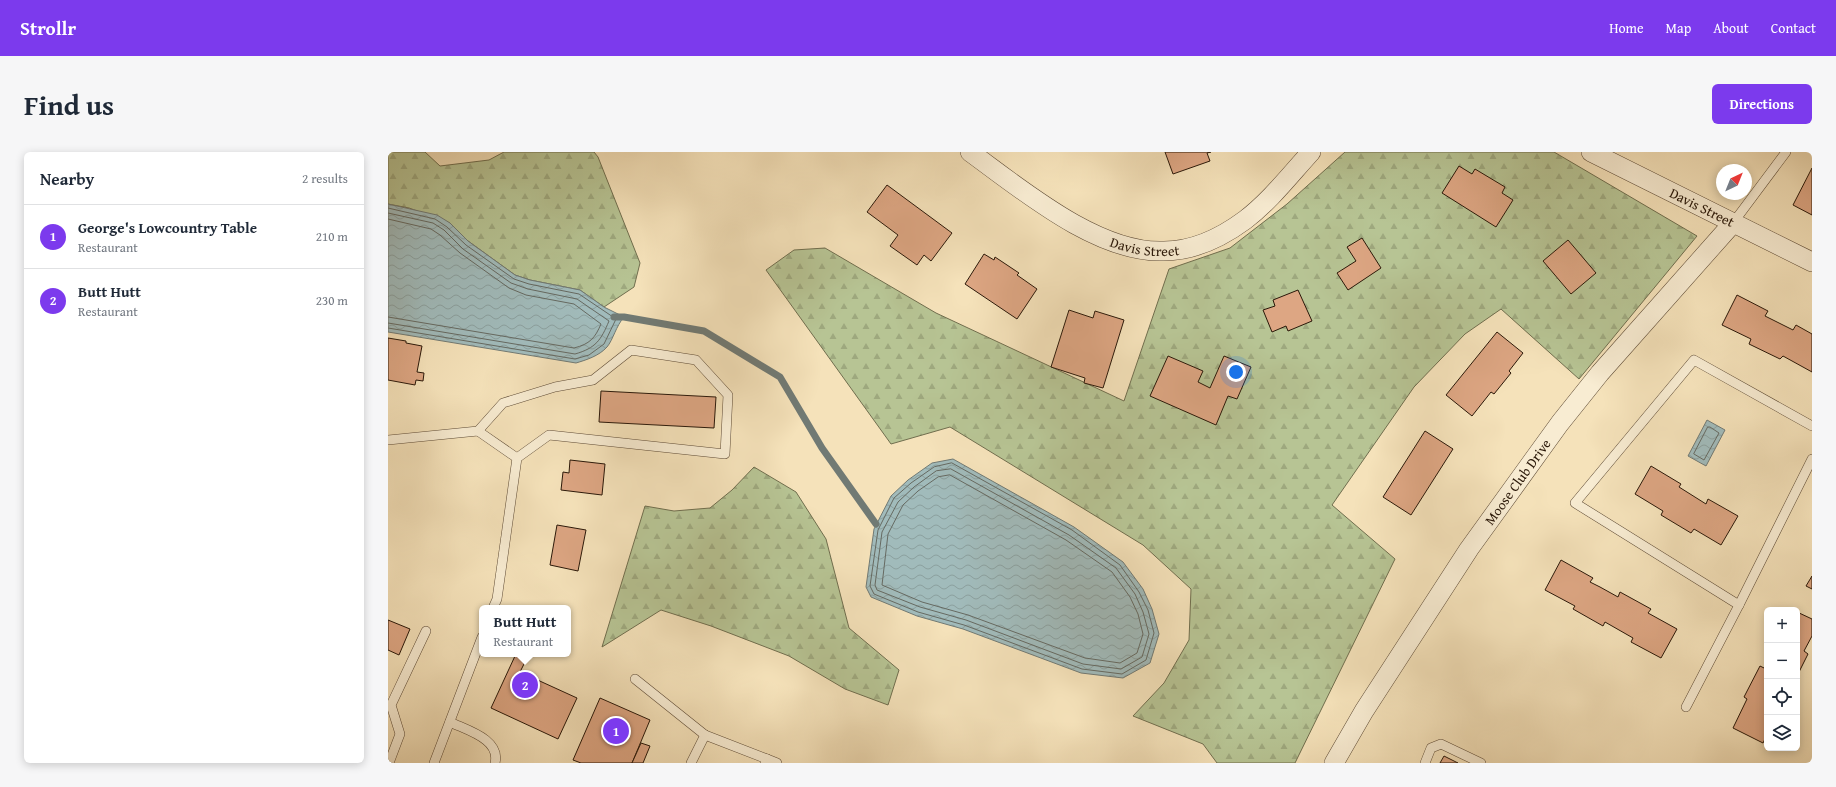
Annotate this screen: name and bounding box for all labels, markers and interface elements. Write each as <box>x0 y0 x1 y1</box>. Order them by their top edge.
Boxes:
text: Strollr <box>20 14 76 42</box>
text: Home <box>1609 18 1644 38</box>
text: Map <box>1666 18 1691 38</box>
text: About <box>1713 18 1749 38</box>
text: Contact <box>1771 18 1816 38</box>
text: Find us <box>24 84 114 125</box>
button: Directions <box>1712 84 1812 124</box>
north arrow <box>1716 164 1752 200</box>
text: Nearby <box>40 166 94 191</box>
text: 2 results <box>302 169 348 188</box>
street label: Davis Street <box>1666 183 1738 232</box>
text: George's Lowcountry Table <box>78 217 257 238</box>
text: 1 <box>50 227 56 246</box>
text: 210 m <box>316 227 348 246</box>
street label: Davis Street <box>1107 232 1181 261</box>
text: Restaurant <box>78 238 138 257</box>
text: Butt Hutt <box>78 281 141 302</box>
text: 2 <box>50 291 56 310</box>
text: 230 m <box>316 291 348 310</box>
text: Restaurant <box>78 302 138 321</box>
your location <box>1226 362 1246 382</box>
street label: Moose Club Drive <box>1480 434 1556 529</box>
popup <box>479 605 571 657</box>
map controls <box>1764 607 1800 751</box>
button: + <box>1764 607 1800 643</box>
text: Butt Hutt <box>494 611 556 632</box>
text: Restaurant <box>494 632 553 651</box>
button: − <box>1764 643 1800 679</box>
pin: 2 <box>512 670 538 700</box>
button: locate <box>1764 679 1800 715</box>
button: layers <box>1764 715 1800 751</box>
pin: 1 <box>603 716 629 746</box>

